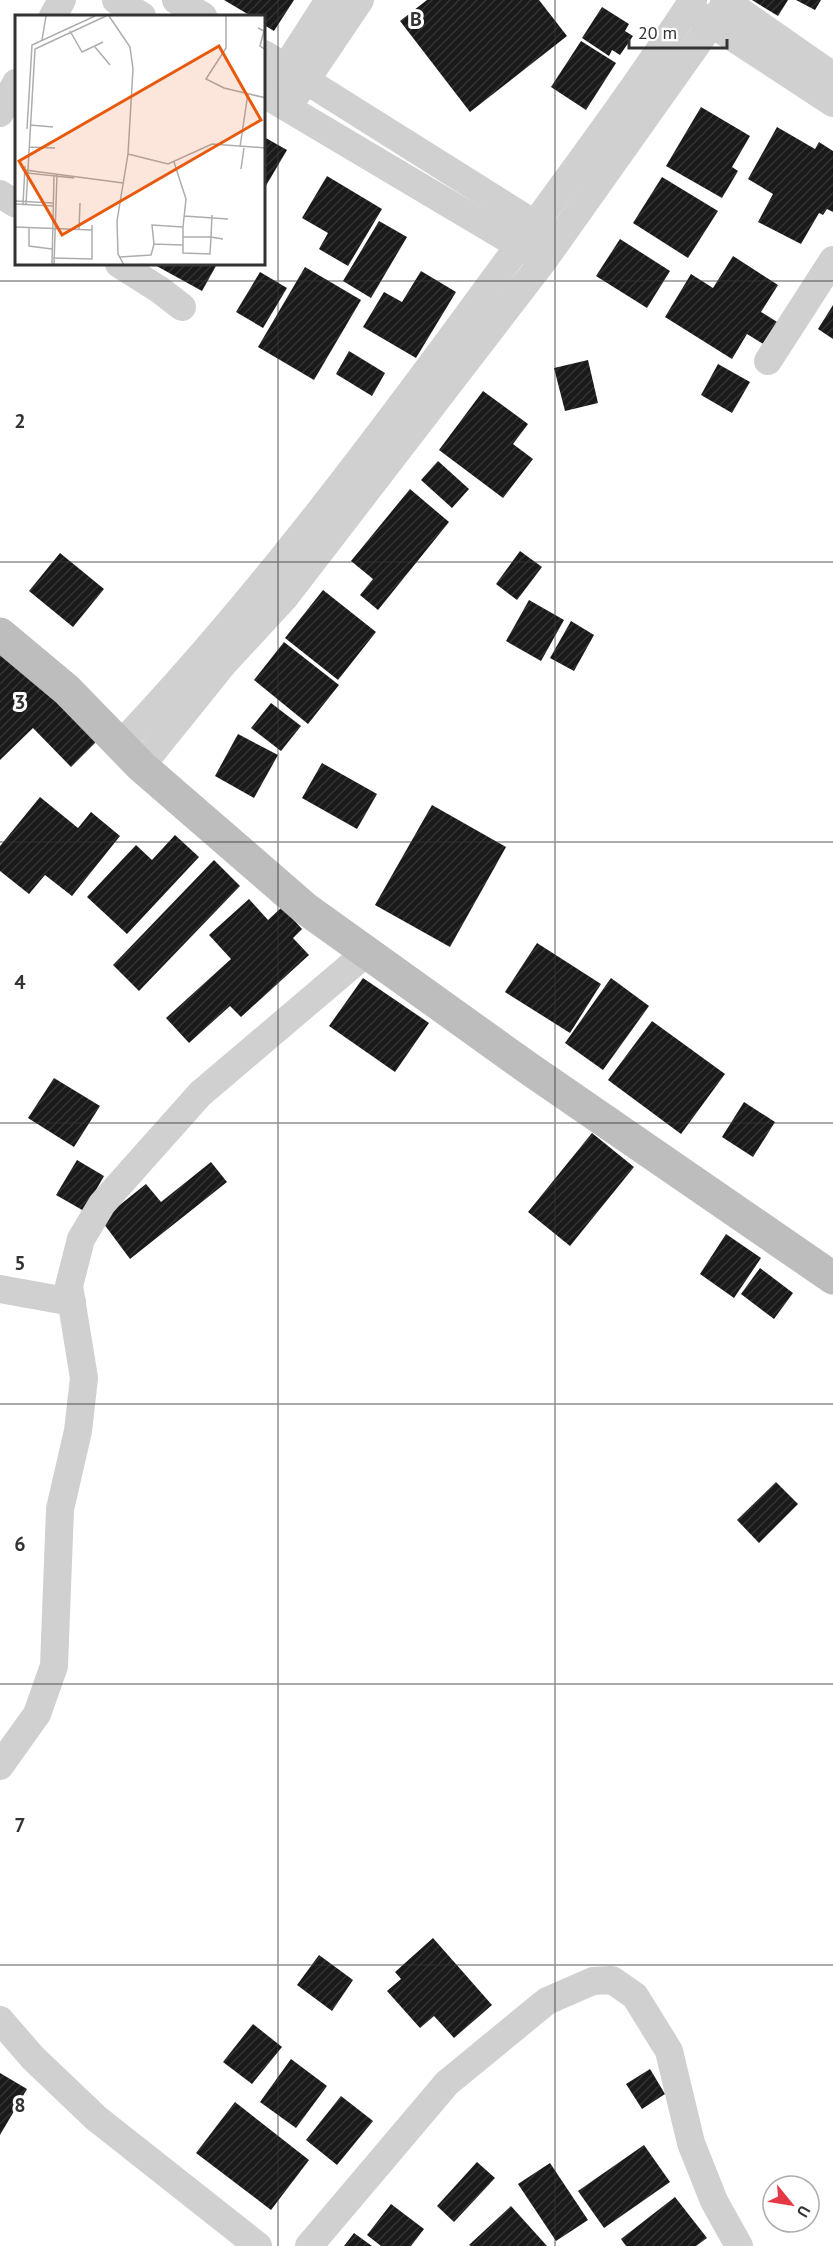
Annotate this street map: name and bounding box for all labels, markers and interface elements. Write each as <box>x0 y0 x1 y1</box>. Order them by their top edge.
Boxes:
text: B <box>410 6 422 32</box>
scale bar <box>629 12 726 50</box>
inset map <box>15 15 266 266</box>
text: 20 m <box>638 21 677 44</box>
text: 2 <box>14 408 26 434</box>
text: 3 <box>14 689 26 715</box>
text: 4 <box>14 969 26 995</box>
text: 5 <box>14 1250 26 1276</box>
text: 6 <box>14 1531 26 1557</box>
text: 7 <box>14 1812 26 1838</box>
text: 8 <box>14 2092 26 2118</box>
north arrow <box>761 2174 821 2234</box>
text: U <box>793 2202 815 2221</box>

